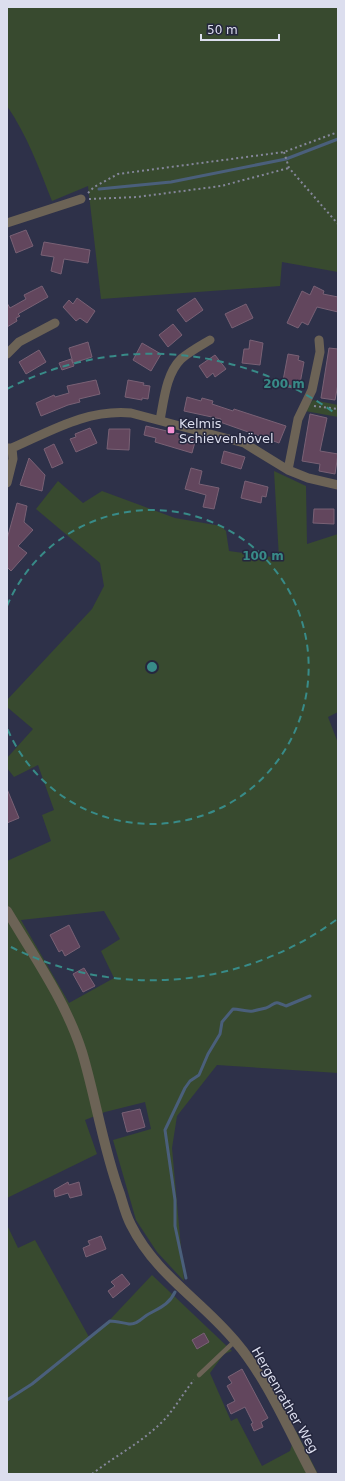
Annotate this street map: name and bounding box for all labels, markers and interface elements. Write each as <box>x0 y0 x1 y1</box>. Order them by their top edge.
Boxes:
scale bar <box>201 16 279 42</box>
text: 50 m <box>207 23 238 37</box>
text: 200 m <box>263 377 305 391</box>
place label: Kelmis Schievenhövel <box>179 416 274 446</box>
marker: Kelmis Schievenhövel <box>166 425 176 435</box>
text: 100 m <box>242 549 284 563</box>
centre of rings <box>145 660 159 674</box>
street label: Hergenrather Weg <box>249 1344 321 1456</box>

